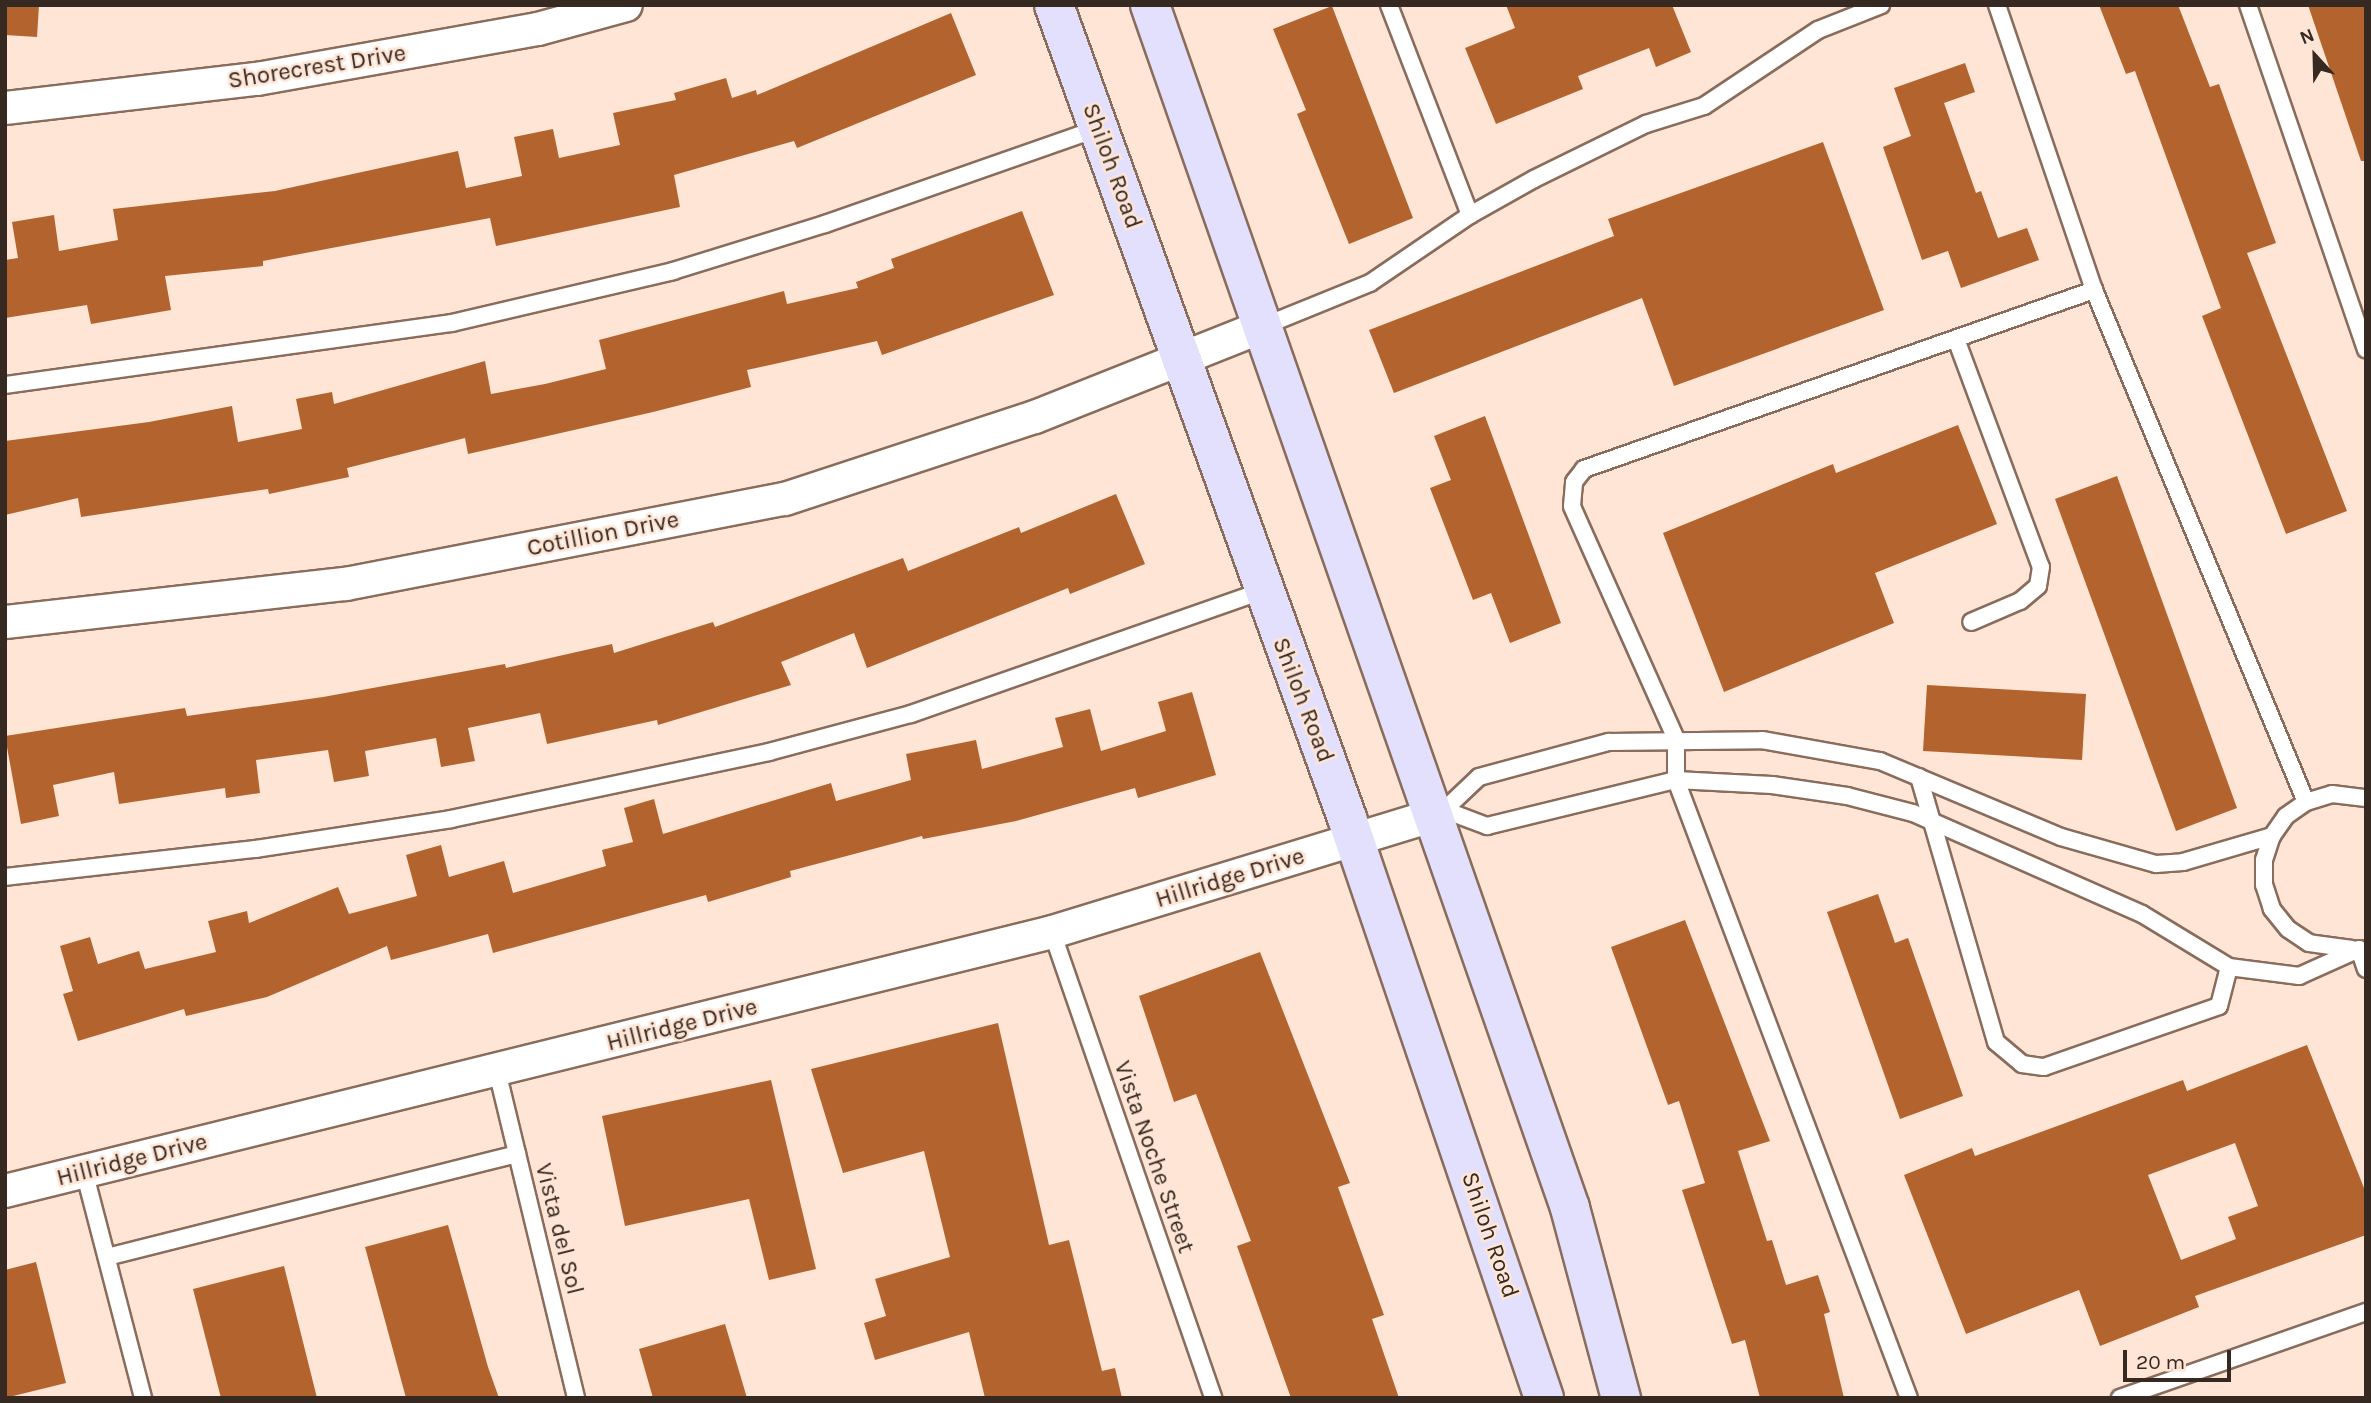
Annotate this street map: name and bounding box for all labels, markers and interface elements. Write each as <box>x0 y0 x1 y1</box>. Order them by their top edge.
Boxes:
north arrow <box>2280 21 2350 91</box>
text: N <box>2297 24 2318 49</box>
street label: Shorecrest Drive <box>226 39 408 95</box>
street label: Shiloh Road <box>1076 99 1148 233</box>
street label: Cotillion Drive <box>525 505 681 563</box>
street label: Shiloh Road <box>1266 633 1340 767</box>
street label: Hillridge Drive <box>1152 842 1308 914</box>
street label: Hillridge Drive <box>604 992 760 1058</box>
street label: Vista Noche Street <box>1108 1057 1200 1257</box>
street label: Hillridge Drive <box>54 1127 210 1193</box>
street label: Vista del Sol <box>529 1160 589 1298</box>
street label: Shiloh Road <box>1455 1168 1525 1302</box>
scale bar <box>2126 1336 2234 1380</box>
text: 20 m <box>2136 1350 2185 1374</box>

